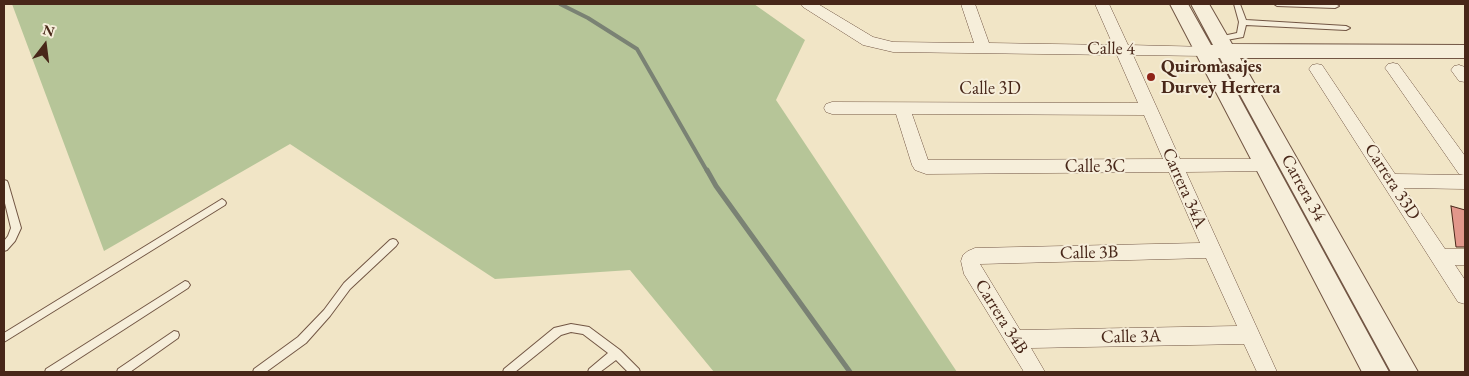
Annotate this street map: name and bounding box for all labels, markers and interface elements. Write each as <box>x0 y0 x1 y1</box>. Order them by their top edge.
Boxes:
north arrow <box>20 20 70 70</box>
text: N <box>41 20 57 41</box>
street label: Calle 4 <box>1087 38 1135 60</box>
place label: Quiromasajes Durvey Herrera <box>1161 56 1280 98</box>
marker: Quiromasajes Durvey Herrera <box>1145 71 1157 83</box>
street label: Calle 3D <box>959 78 1021 100</box>
street label: Carrera 33D <box>1359 140 1425 224</box>
street label: Carrera 34A <box>1157 145 1211 231</box>
street label: Carrera 34 <box>1276 151 1330 225</box>
street label: Calle 3C <box>1065 156 1125 178</box>
street label: Calle 3B <box>1060 242 1118 264</box>
street label: Carrera 34B <box>970 276 1032 358</box>
street label: Calle 3A <box>1101 326 1161 348</box>

